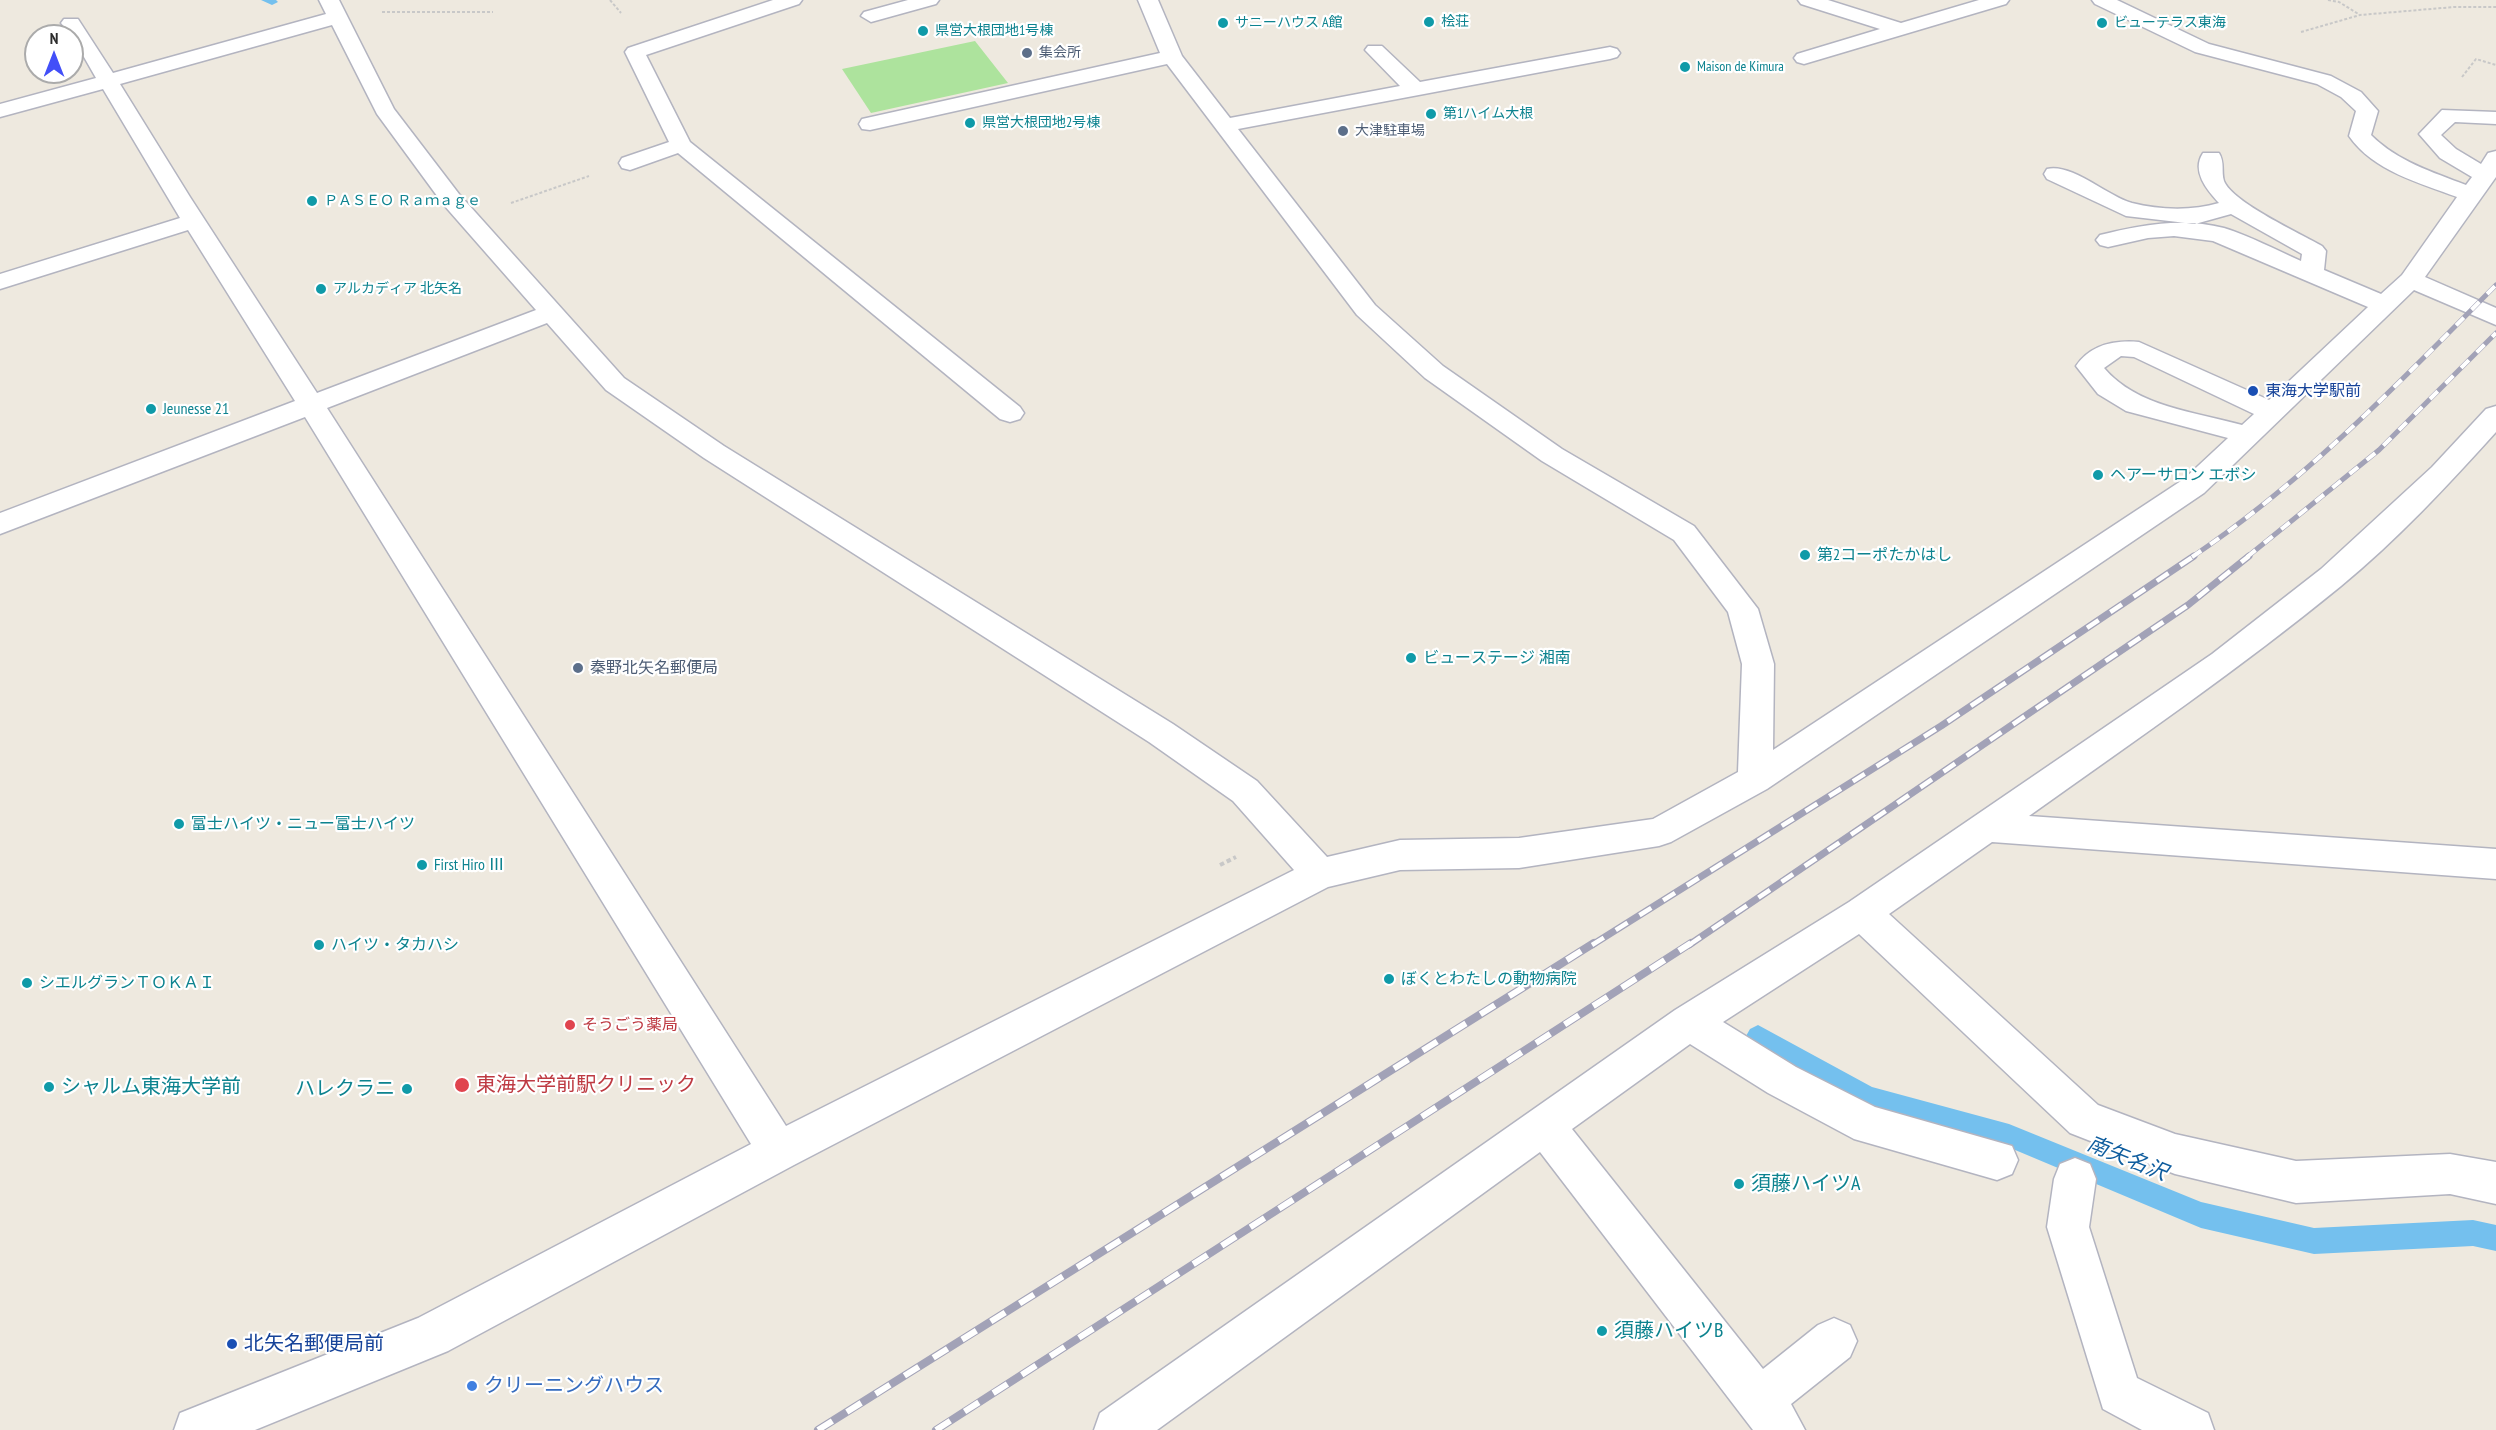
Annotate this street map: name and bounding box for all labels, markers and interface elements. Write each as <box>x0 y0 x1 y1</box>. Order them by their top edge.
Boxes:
place label: 桧荘 <box>1441 14 1469 30</box>
place label: サニーハウス A館 <box>1235 15 1343 31</box>
marker: 桧荘 <box>1422 15 1436 29</box>
place label: ビューテラス東海 <box>2114 15 2226 31</box>
marker: サニーハウス A館 <box>1216 16 1230 30</box>
marker: ビューテラス東海 <box>2095 16 2109 30</box>
place label: 県営大根団地1号棟 <box>935 23 1053 39</box>
north arrow <box>24 24 84 84</box>
marker: 県営大根団地1号棟 <box>916 24 930 38</box>
text: N <box>50 28 58 48</box>
place label: 集会所 <box>1039 45 1081 61</box>
marker: 集会所 <box>1020 46 1034 60</box>
place label: Maison de Kimura <box>1697 59 1784 75</box>
marker: Maison de Kimura <box>1678 60 1692 74</box>
place label: 第1ハイム大根 <box>1443 106 1533 122</box>
marker: 第1ハイム大根 <box>1424 107 1438 121</box>
place label: 県営大根団地2号棟 <box>982 115 1100 131</box>
marker: 県営大根団地2号棟 <box>963 116 977 130</box>
place label: 大津駐車場 <box>1355 123 1425 139</box>
marker: 大津駐車場 <box>1336 124 1350 138</box>
place label: ＰＡＳＥＯ Ｒａｍａｇｅ <box>324 193 481 209</box>
marker: ＰＡＳＥＯ Ｒａｍａｇｅ <box>305 194 319 208</box>
place label: アルカディア 北矢名 <box>333 281 462 297</box>
marker: アルカディア 北矢名 <box>314 282 328 296</box>
place label: 東海大学駅前 <box>2265 381 2361 401</box>
marker: 東海大学駅前 <box>2246 384 2260 398</box>
place label: Jeunesse 21 <box>163 399 229 419</box>
marker: Jeunesse 21 <box>144 402 158 416</box>
place label: ヘアーサロン エボシ <box>2110 465 2256 485</box>
marker: ヘアーサロン エボシ <box>2091 468 2105 482</box>
place label: 第2コーポたかはし <box>1817 545 1952 565</box>
marker: 第2コーポたかはし <box>1798 548 1812 562</box>
place label: ビューステージ 湘南 <box>1423 648 1570 668</box>
marker: ビューステージ 湘南 <box>1404 651 1418 665</box>
place label: 秦野北矢名郵便局 <box>590 658 718 678</box>
marker: 秦野北矢名郵便局 <box>571 661 585 675</box>
place label: 富士ハイツ・ニュー富士ハイツ <box>191 814 415 834</box>
marker: 富士ハイツ・ニュー富士ハイツ <box>172 817 186 831</box>
place label: First Hiro Ⅲ <box>434 855 504 875</box>
marker: First Hiro Ⅲ <box>415 858 429 872</box>
place label: ハイツ・タカハシ <box>331 935 459 955</box>
marker: ハイツ・タカハシ <box>312 938 326 952</box>
place label: ぼくとわたしの動物病院 <box>1401 969 1577 989</box>
marker: ぼくとわたしの動物病院 <box>1382 972 1396 986</box>
place label: シエルグランＴＯＫＡＩ <box>39 973 215 993</box>
marker: シエルグランＴＯＫＡＩ <box>20 976 34 990</box>
place label: そうごう薬局 <box>582 1015 678 1035</box>
marker: そうごう薬局 <box>563 1018 577 1032</box>
place label: 東海大学前駅クリニック <box>476 1073 696 1097</box>
place label: シャルム東海大学前 <box>61 1075 241 1099</box>
marker: 東海大学前駅クリニック <box>453 1076 471 1094</box>
place label: ハレクラニ <box>295 1077 395 1101</box>
marker: シャルム東海大学前 <box>42 1080 56 1094</box>
marker: ハレクラニ <box>400 1082 414 1096</box>
water label: 南矢名沢 <box>2083 1132 2171 1186</box>
place label: 須藤ハイツA <box>1751 1172 1860 1196</box>
marker: 須藤ハイツA <box>1732 1177 1746 1191</box>
place label: 須藤ハイツB <box>1614 1319 1723 1343</box>
marker: 須藤ハイツB <box>1595 1324 1609 1338</box>
place label: 北矢名郵便局前 <box>244 1332 384 1356</box>
marker: 北矢名郵便局前 <box>225 1337 239 1351</box>
place label: クリーニングハウス <box>484 1374 664 1398</box>
marker: クリーニングハウス <box>465 1379 479 1393</box>

